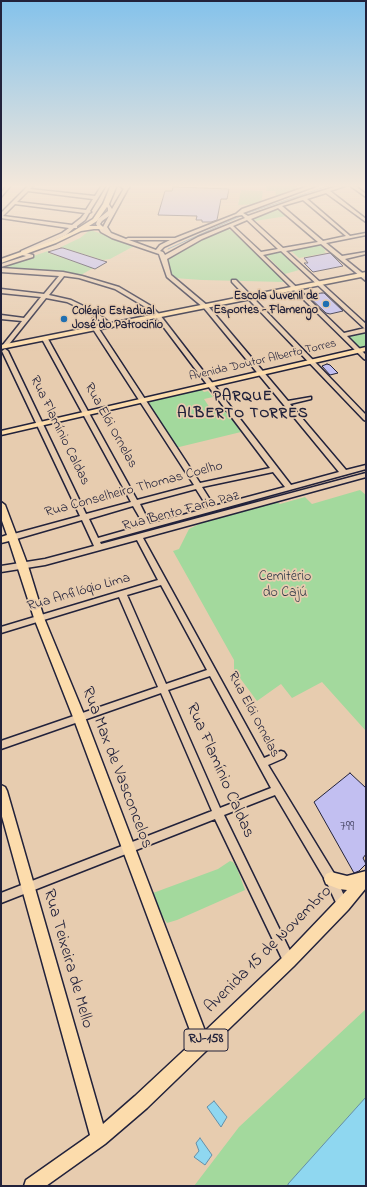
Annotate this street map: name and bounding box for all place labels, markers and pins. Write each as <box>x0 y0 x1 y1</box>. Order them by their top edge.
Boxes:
place label: Escola Juvenil de Esportes - Flamengo <box>214 290 318 318</box>
marker: Escola Juvenil de Esportes - Flamengo <box>321 299 331 309</box>
place label: Colégio Estadual José do Patrocinio <box>72 305 163 333</box>
marker: Colégio Estadual José do Patrocinio <box>59 314 69 324</box>

